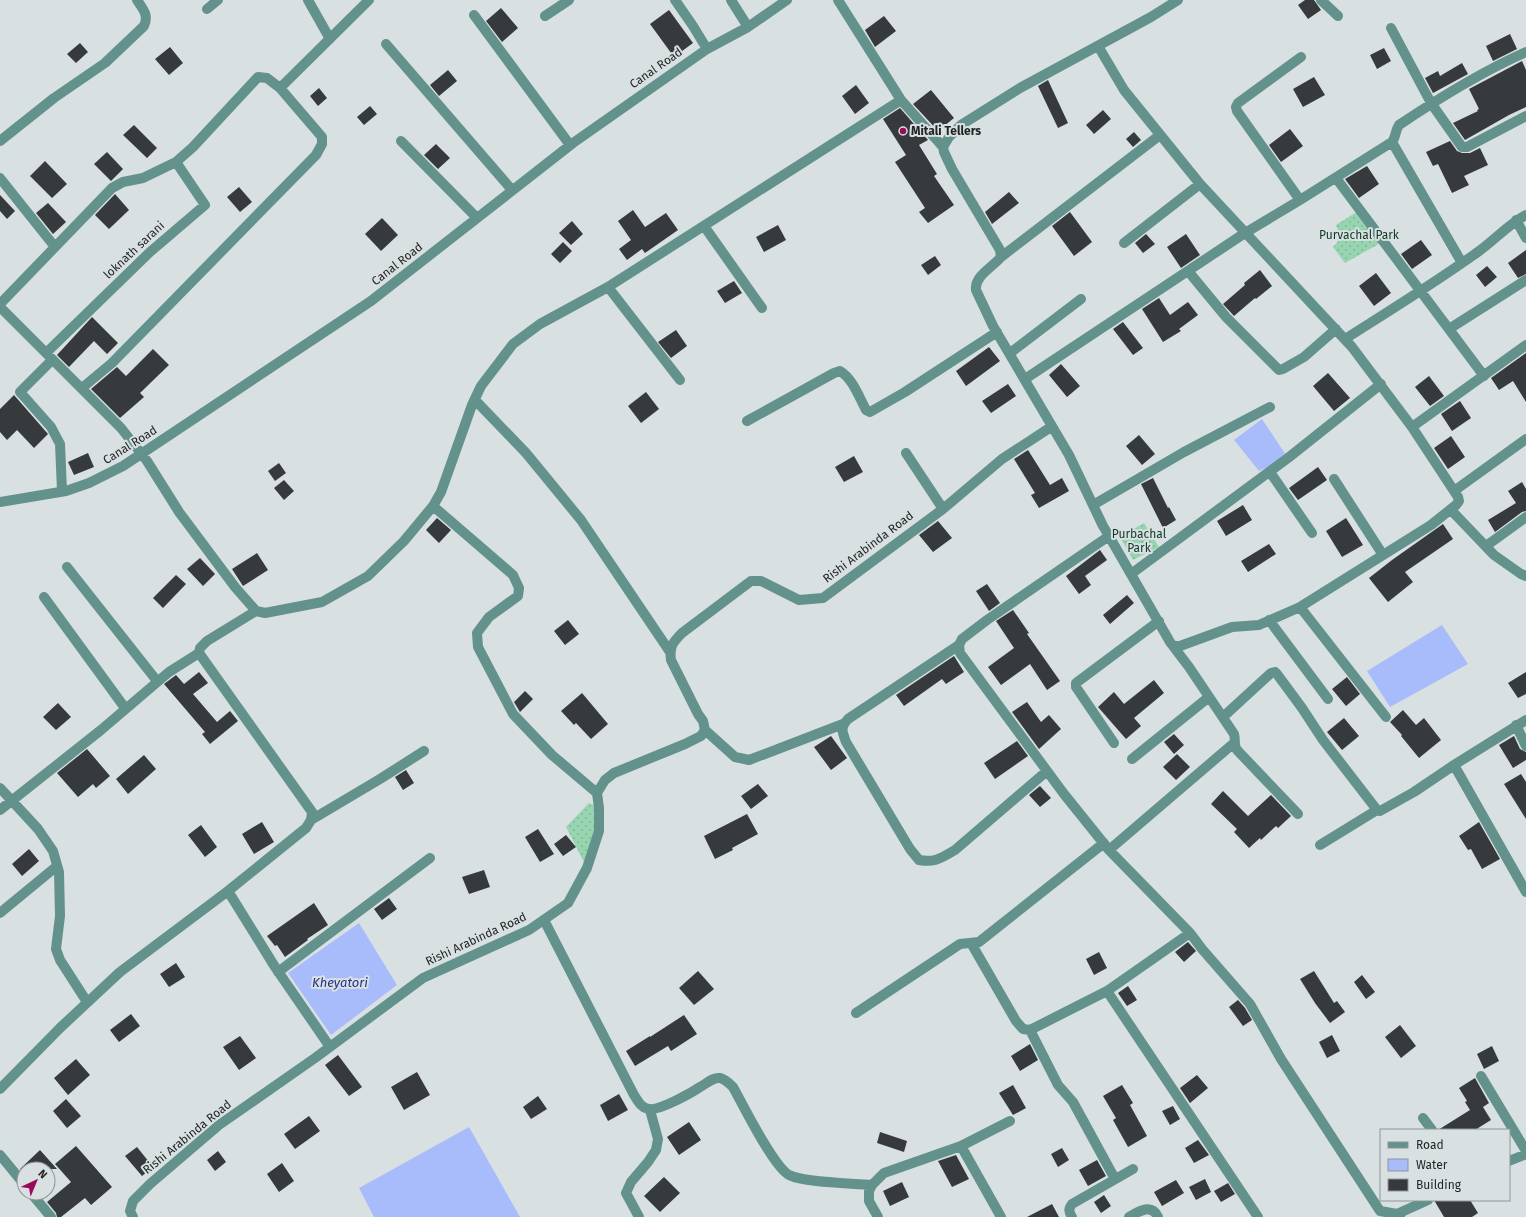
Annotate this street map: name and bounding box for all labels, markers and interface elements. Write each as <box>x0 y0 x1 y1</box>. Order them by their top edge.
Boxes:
street label: Canal Road <box>627 45 685 91</box>
place label: Mitali Tellers <box>911 124 981 138</box>
marker: Mitali Tellers <box>898 126 908 136</box>
street label: loknath sarani <box>101 218 167 282</box>
park label: Purvachal Park <box>1319 228 1400 242</box>
street label: Canal Road <box>369 240 425 288</box>
street label: Canal Road <box>100 423 160 467</box>
street label: Rishi Arabinda Road <box>820 508 916 586</box>
park label: Purbachal Park <box>1112 527 1167 555</box>
street label: Rishi Arabinda Road <box>423 910 529 968</box>
water label: Kheyatori <box>312 975 368 990</box>
street label: Rishi Arabinda Road <box>140 1097 234 1177</box>
legend <box>1380 1129 1510 1201</box>
text: Road <box>1416 1138 1444 1152</box>
text: Water <box>1416 1158 1448 1172</box>
north arrow <box>16 1161 56 1201</box>
text: N <box>35 1167 50 1181</box>
text: Building <box>1416 1178 1462 1192</box>

